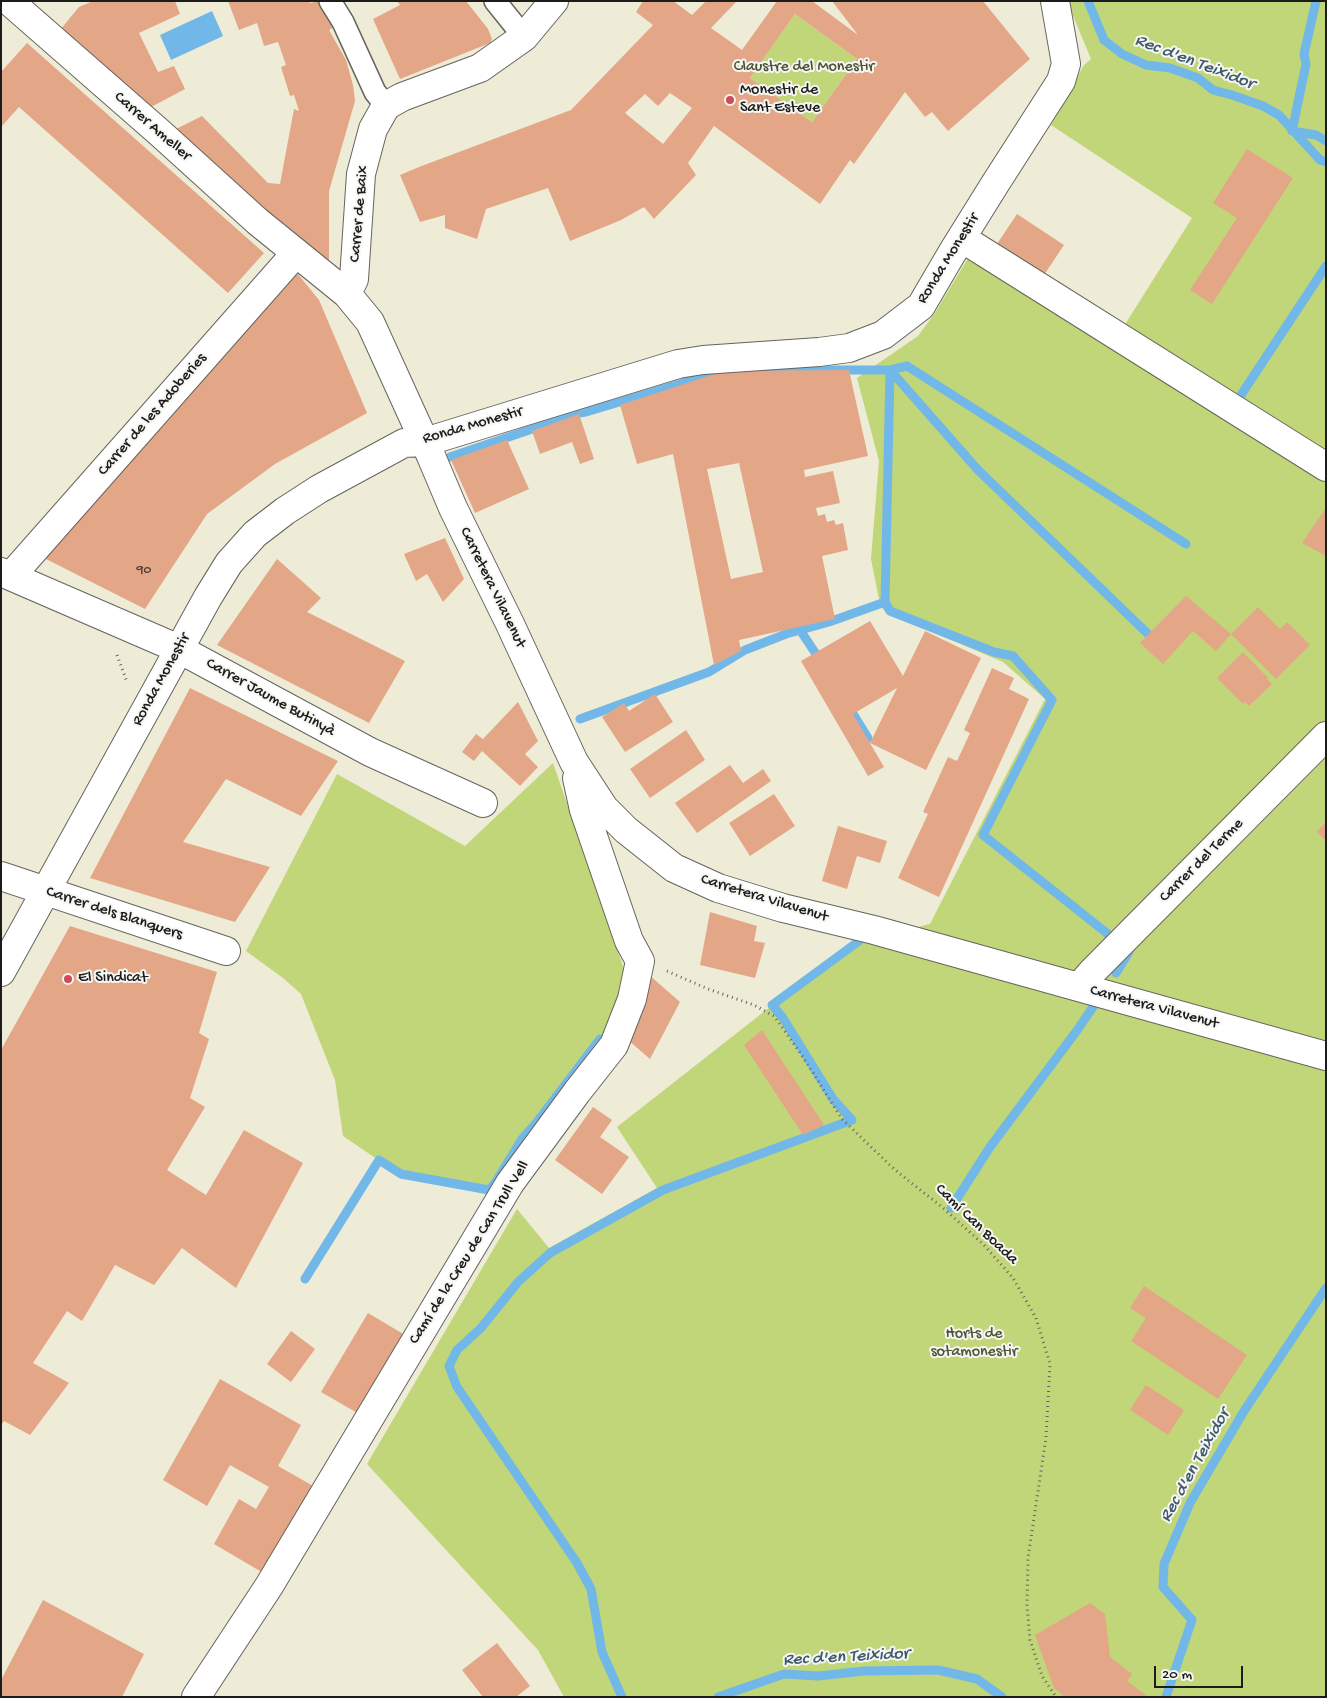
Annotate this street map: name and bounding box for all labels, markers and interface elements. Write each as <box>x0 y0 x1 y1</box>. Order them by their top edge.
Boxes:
water label: Rec d'en Teixidor <box>1131 30 1257 96</box>
park label: Claustre del Monestir <box>734 58 874 78</box>
place label: Monestir de Sant Esteve <box>740 81 820 119</box>
street label: Carrer Ameller <box>109 88 195 166</box>
marker: Monestir de Sant Esteve <box>724 94 736 106</box>
street label: Carrer de Baix <box>346 165 374 263</box>
street label: Ronda Monestir <box>914 210 984 308</box>
street label: Carrer de les Adoberies <box>94 350 212 480</box>
street label: Ronda Monestir <box>421 403 525 449</box>
street label: Carretera Vilavenut <box>454 524 530 652</box>
house number: 90 <box>137 563 151 579</box>
street label: Ronda Monestir <box>129 630 195 730</box>
street label: Carrer Jaume Butinyà <box>202 654 338 742</box>
street label: Carrer del Terme <box>1156 815 1248 907</box>
street label: Carretera Vilavenut <box>698 871 830 927</box>
street label: Carrer dels Blanquers <box>43 883 185 945</box>
place label: El Sindicat <box>78 969 147 989</box>
marker: El Sindicat <box>62 973 74 985</box>
street label: Carretera Vilavenut <box>1088 982 1220 1034</box>
street label: Camí de la Creu de Can Trull Vell <box>406 1158 534 1348</box>
street label: Camí Can Boada <box>930 1180 1022 1270</box>
park label: Horts de sotamonestir <box>931 1325 1017 1363</box>
water label: Rec d'en Teixidor <box>1156 1406 1236 1526</box>
water label: Rec d'en Teixidor <box>782 1644 910 1672</box>
scale bar <box>1157 1656 1246 1688</box>
text: 20 m <box>1162 1666 1192 1684</box>

